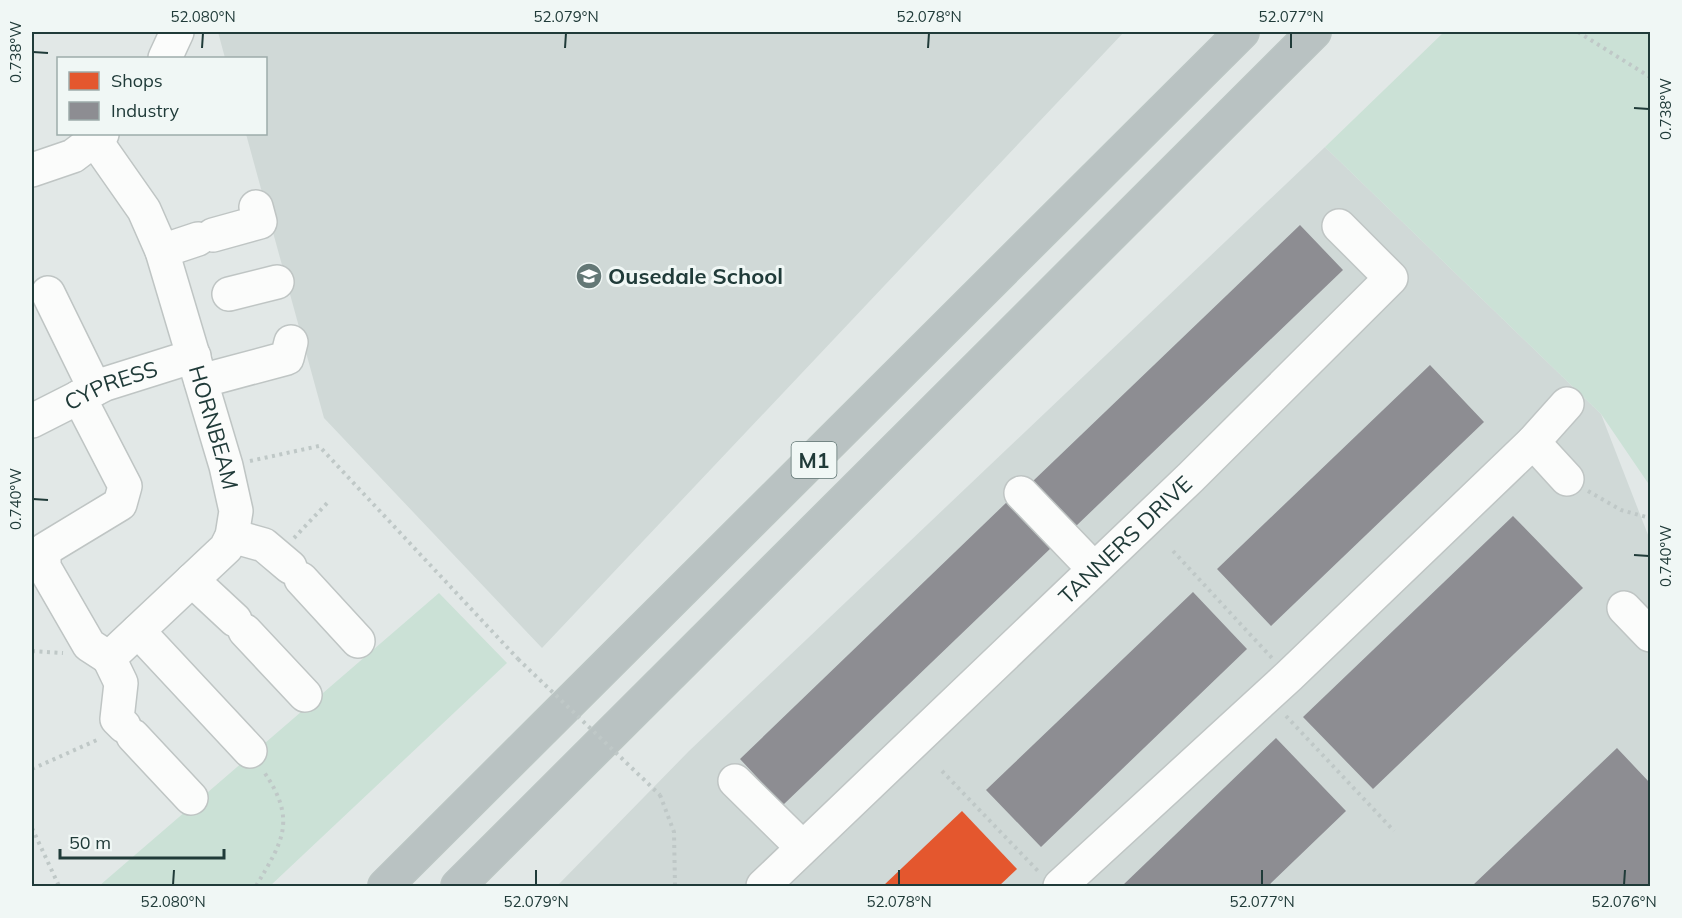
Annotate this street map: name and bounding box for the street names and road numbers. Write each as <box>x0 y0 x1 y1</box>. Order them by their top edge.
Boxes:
street label: CYPRESS <box>60 354 161 416</box>
street label: HORNBEAM <box>183 362 245 492</box>
road number: M1 <box>792 442 836 478</box>
street label: TANNERS DRIVE <box>1053 470 1198 610</box>

